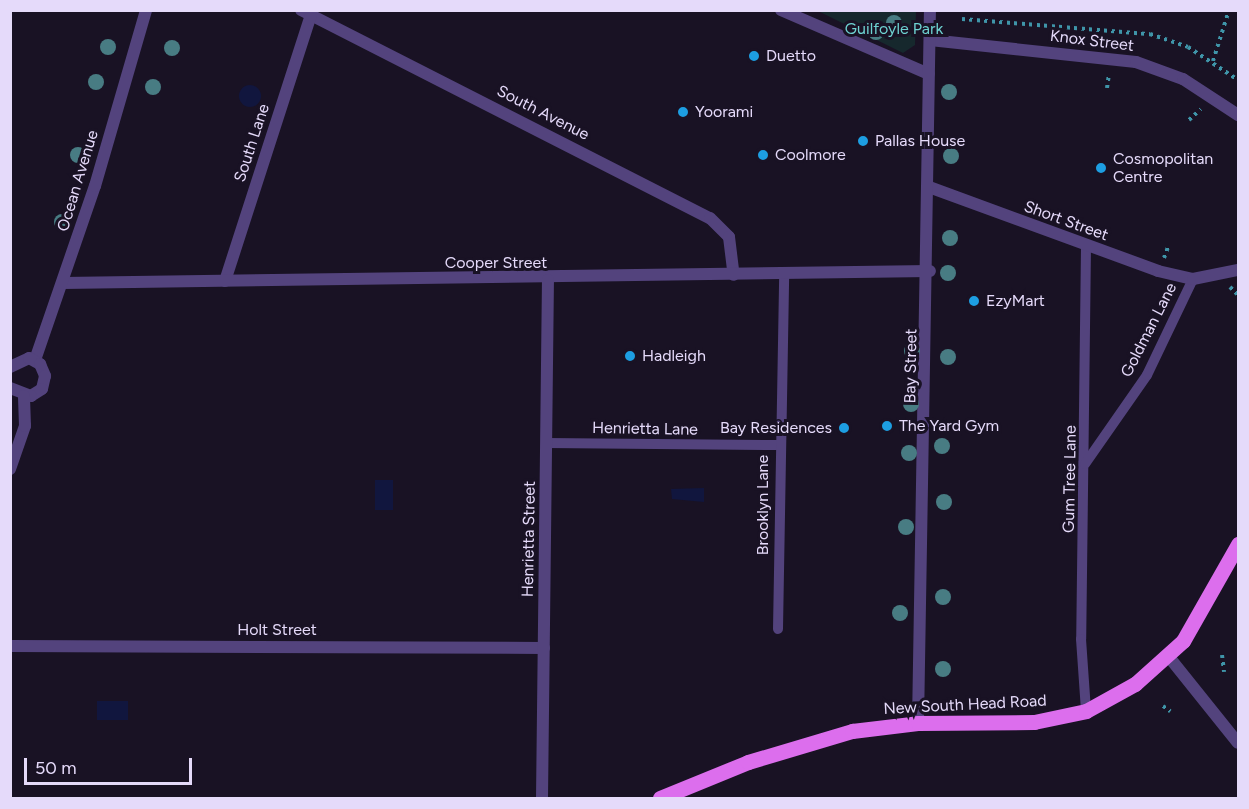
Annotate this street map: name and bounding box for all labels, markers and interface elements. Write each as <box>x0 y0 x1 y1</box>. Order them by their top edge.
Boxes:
park label: Guilfoyle Park <box>845 19 943 39</box>
street label: Knox Street <box>1049 26 1135 56</box>
place label: Duetto <box>766 46 816 66</box>
marker: Duetto <box>747 49 761 63</box>
street label: South Avenue <box>494 82 592 144</box>
street label: South Lane <box>230 101 274 185</box>
place label: Yoorami <box>695 102 753 122</box>
marker: Yoorami <box>676 105 690 119</box>
street label: Ocean Avenue <box>53 128 103 234</box>
place label: Pallas House <box>875 131 965 151</box>
marker: Pallas House <box>856 134 870 148</box>
place label: Coolmore <box>775 145 846 165</box>
marker: Coolmore <box>756 148 770 162</box>
place label: Cosmopolitan Centre <box>1113 149 1213 187</box>
marker: Cosmopolitan Centre <box>1094 161 1108 175</box>
street label: Short Street <box>1021 197 1111 245</box>
street label: Cooper Street <box>445 253 547 273</box>
street label: Goldman Lane <box>1117 280 1181 380</box>
place label: EzyMart <box>986 291 1045 311</box>
marker: EzyMart <box>967 294 981 308</box>
street label: Bay Street <box>901 328 921 404</box>
place label: Hadleigh <box>642 346 706 366</box>
marker: Hadleigh <box>623 349 637 363</box>
place label: The Yard Gym <box>899 416 999 436</box>
street label: Henrietta Lane <box>592 418 698 440</box>
place label: Bay Residences <box>720 418 832 438</box>
marker: The Yard Gym <box>880 419 894 433</box>
marker: Bay Residences <box>837 421 851 435</box>
street label: Gum Tree Lane <box>1059 425 1081 533</box>
street label: Brooklyn Lane <box>753 455 773 555</box>
street label: Henrietta Street <box>518 481 540 597</box>
street label: Holt Street <box>237 620 317 640</box>
street label: New South Head Road <box>883 691 1047 719</box>
scale bar <box>27 746 195 784</box>
text: 50 m <box>35 757 77 779</box>

